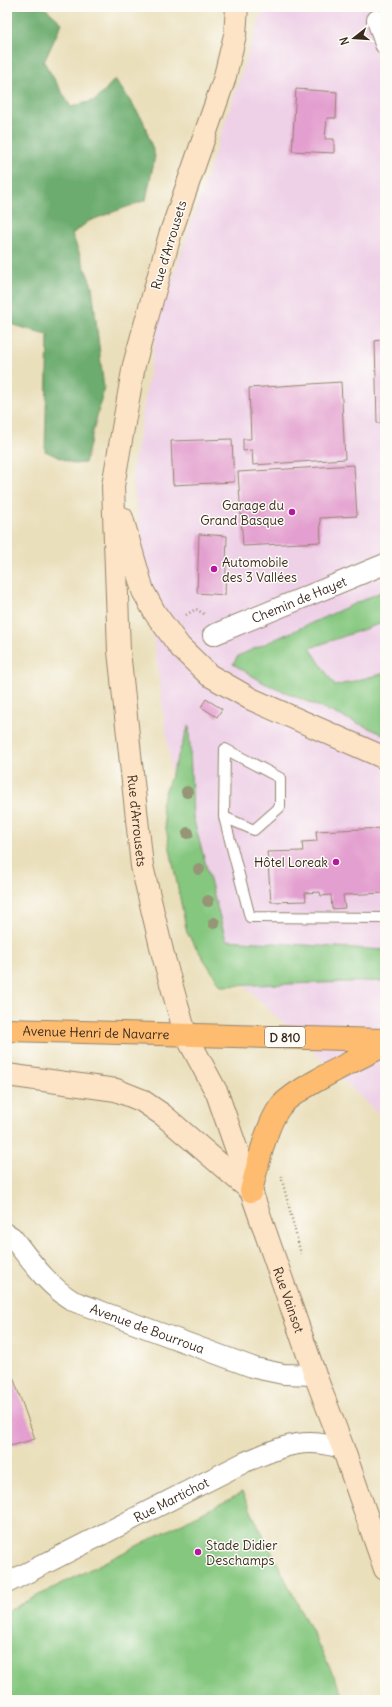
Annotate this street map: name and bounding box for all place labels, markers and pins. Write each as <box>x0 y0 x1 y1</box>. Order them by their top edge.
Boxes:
place label: Garage du Grand Basque <box>200 497 284 529</box>
marker: Garage du Grand Basque <box>287 507 297 517</box>
place label: Automobile des 3 Vallées <box>222 554 297 586</box>
marker: Automobile des 3 Vallées <box>209 564 219 574</box>
place label: Hôtel Loreak <box>254 854 328 871</box>
marker: Hôtel Loreak <box>331 857 341 867</box>
place label: Stade Didier Deschamps <box>206 1537 278 1569</box>
marker: Stade Didier Deschamps <box>193 1547 203 1557</box>

